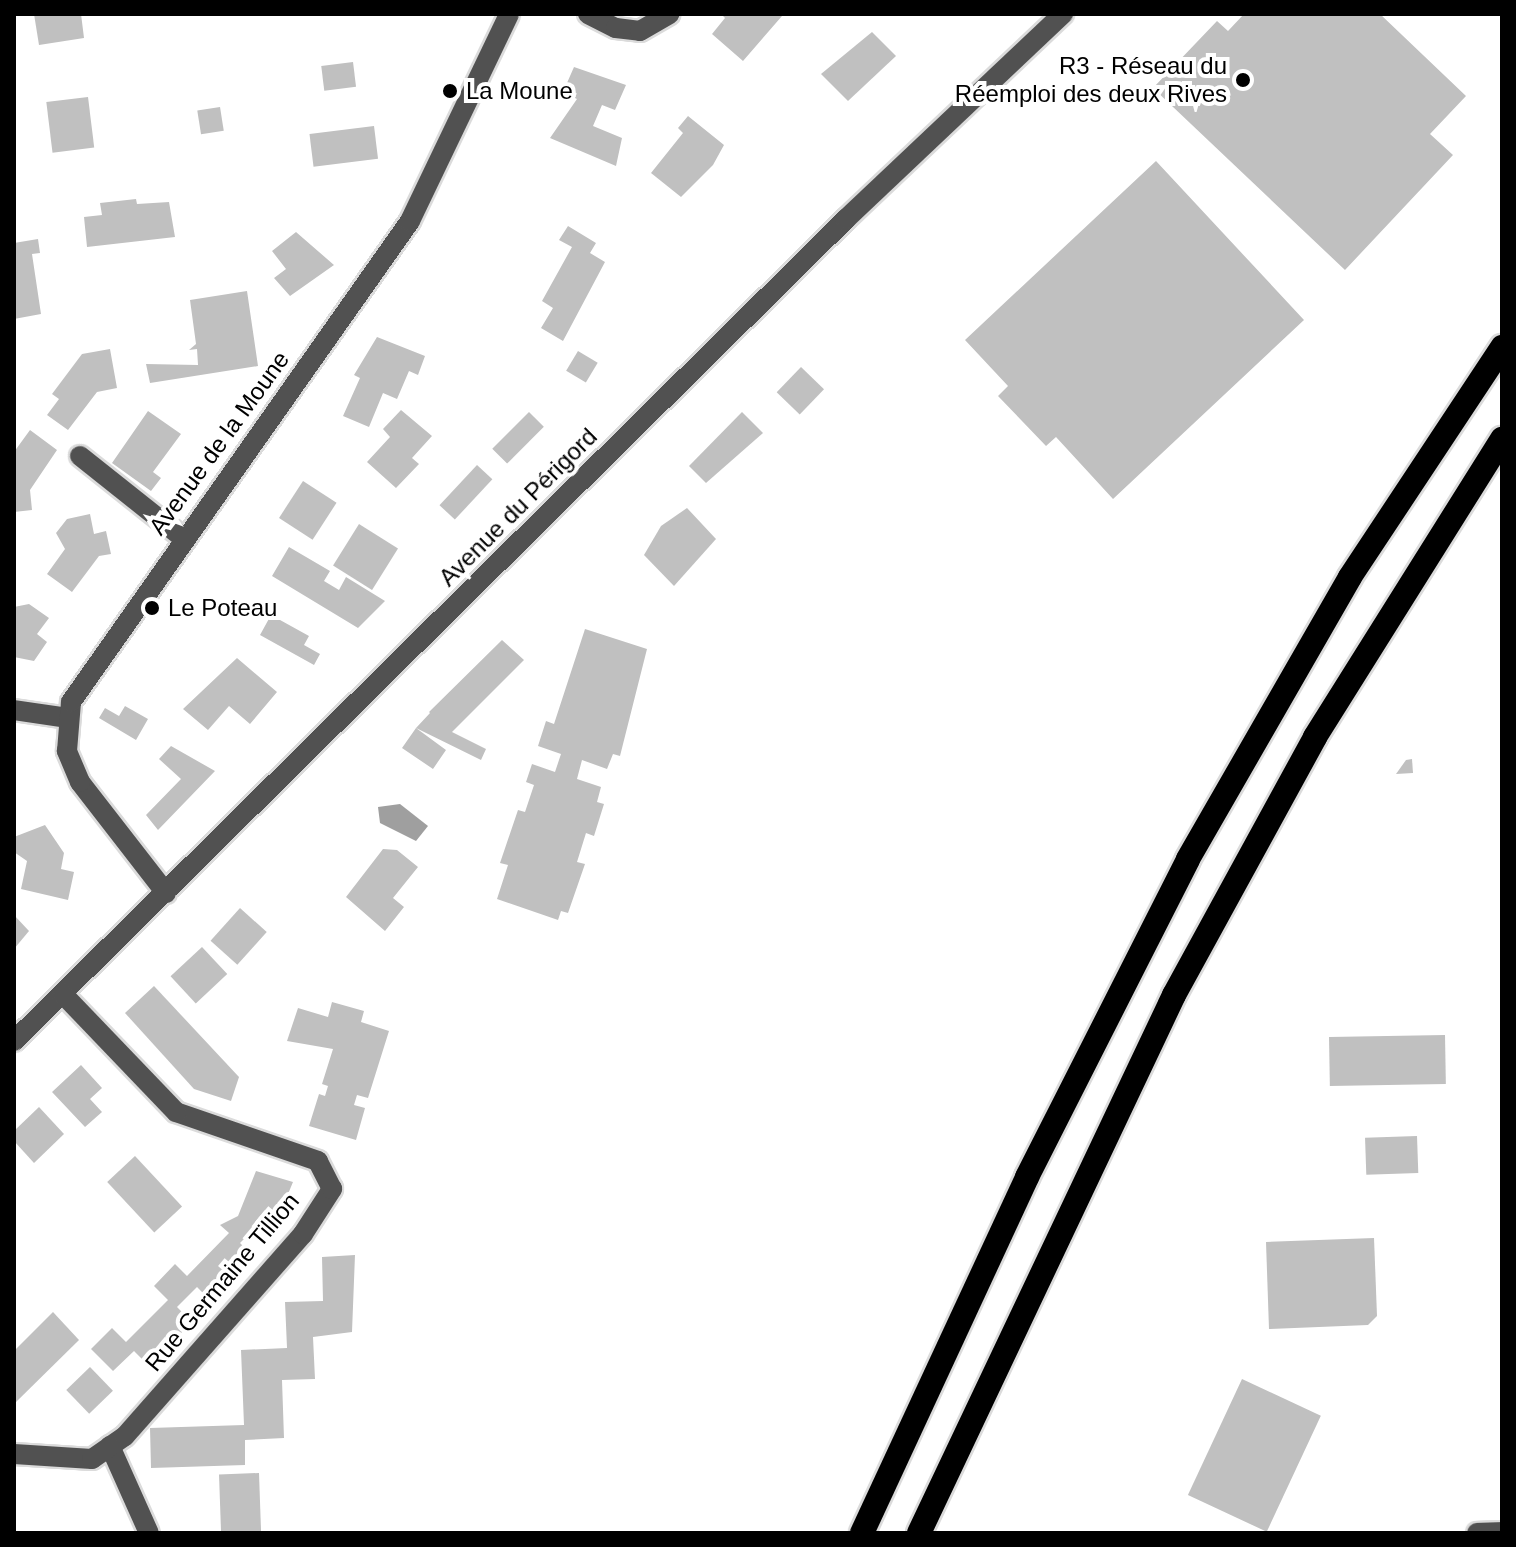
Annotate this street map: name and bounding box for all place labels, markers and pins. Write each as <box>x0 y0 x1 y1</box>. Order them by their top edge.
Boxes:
place label: R3 - Réseau du Réemploi des deux Rives <box>955 52 1227 108</box>
marker: R3 - Réseau du Réemploi des deux Rives <box>1234 71 1252 89</box>
place label: La Moune <box>466 77 573 105</box>
marker: La Moune <box>441 82 459 100</box>
place label: Le Poteau <box>168 594 277 622</box>
marker: Le Poteau <box>143 599 161 617</box>

